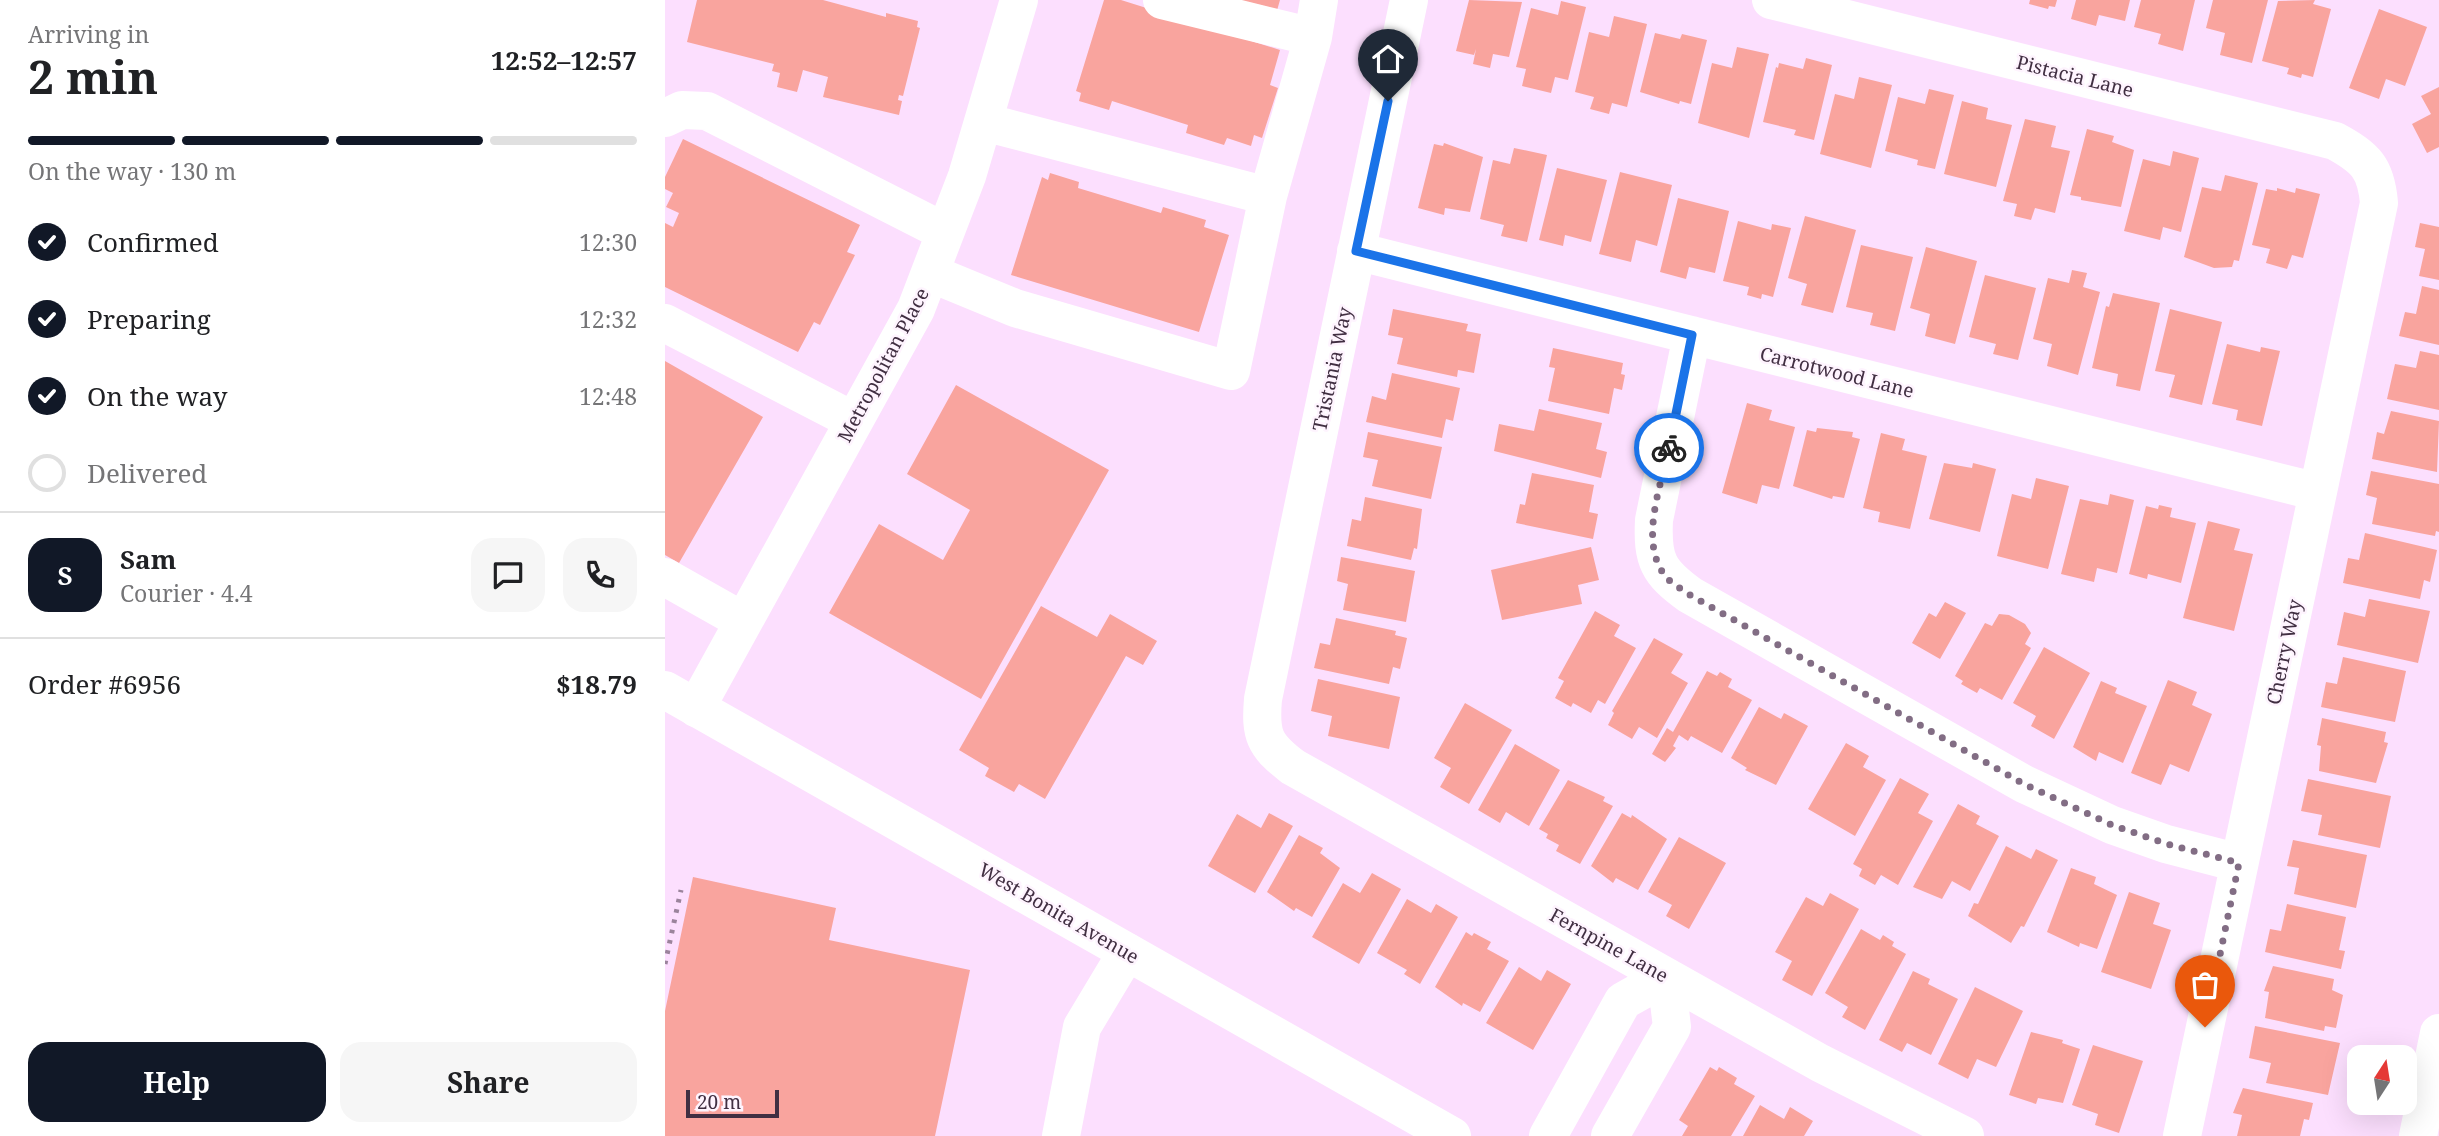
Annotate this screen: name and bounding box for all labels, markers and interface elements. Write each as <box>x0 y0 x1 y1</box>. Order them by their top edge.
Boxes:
text: Arriving in <box>28 18 149 50</box>
pin <box>1358 29 1418 101</box>
icon: home <box>1369 40 1407 78</box>
text: 12:52–12:57 <box>491 42 637 78</box>
text: 2 min <box>28 45 158 107</box>
street label: Pistacia Lane <box>2014 49 2136 103</box>
text: On the way · 130 m <box>28 155 236 187</box>
icon: check <box>28 223 66 261</box>
text: Confirmed <box>87 224 219 260</box>
text: 12:30 <box>579 226 637 258</box>
street label: Metropolitan Place <box>831 283 935 447</box>
icon: check <box>28 300 66 338</box>
text: Preparing <box>87 301 211 337</box>
text: 12:32 <box>579 303 637 335</box>
street label: Tristania Way <box>1306 304 1358 433</box>
street label: Carrotwood Lane <box>1757 340 1917 404</box>
icon: check <box>28 377 66 415</box>
text: On the way <box>87 378 227 414</box>
text: 12:48 <box>579 380 637 412</box>
courier <box>1634 413 1704 483</box>
icon: bike <box>1650 429 1688 467</box>
text: Delivered <box>87 455 207 491</box>
button: chat <box>471 538 545 612</box>
button: phone <box>563 538 637 612</box>
text: Sam <box>120 541 176 577</box>
text: S <box>57 557 73 593</box>
text: Courier · 4.4 <box>120 577 253 609</box>
street label: Cherry Way <box>2260 597 2308 707</box>
text: Order #6956 <box>28 666 181 702</box>
text: $18.79 <box>556 666 637 702</box>
street label: West Bonita Avenue <box>974 856 1144 970</box>
street label: Fernpine Lane <box>1545 902 1673 988</box>
pin <box>2175 955 2235 1027</box>
icon: bag <box>2186 966 2224 1004</box>
button: Help <box>28 1042 326 1122</box>
button: Share <box>340 1042 637 1122</box>
north arrow <box>2347 1045 2417 1115</box>
map controls <box>2347 1045 2417 1115</box>
scale bar <box>686 1087 779 1119</box>
text: 20 m <box>697 1089 741 1115</box>

